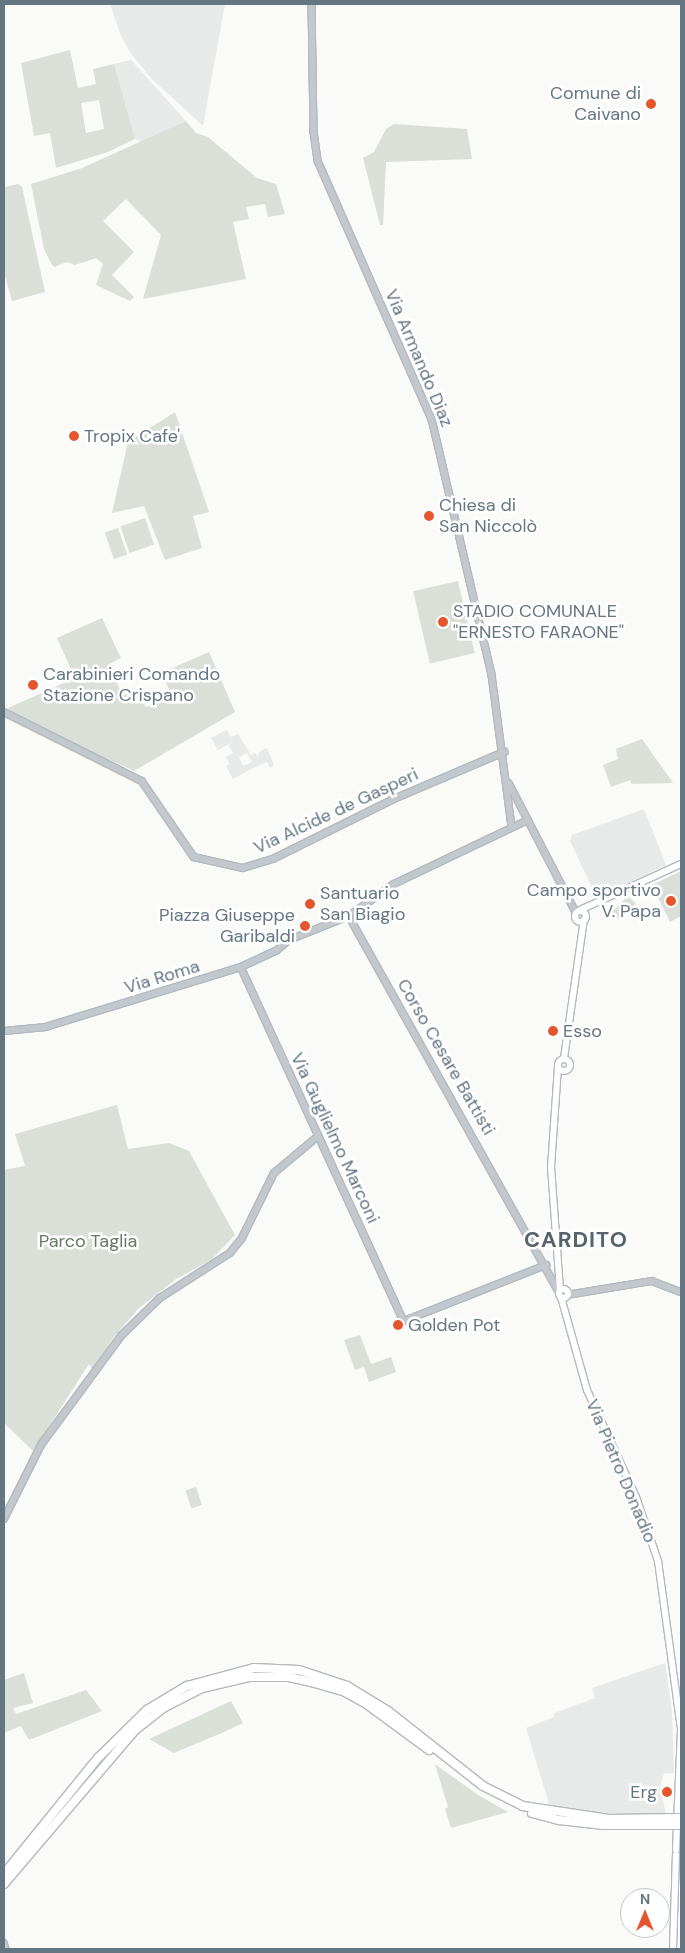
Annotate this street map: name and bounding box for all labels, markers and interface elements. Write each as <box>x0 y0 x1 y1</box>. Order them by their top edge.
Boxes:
place label: Comune di Caivano <box>550 83 641 126</box>
marker: Comune di Caivano <box>645 98 657 110</box>
street label: Via Armando Diaz <box>380 286 458 430</box>
place label: Tropix Cafe' <box>84 425 180 447</box>
marker: Tropix Cafe' <box>68 430 80 442</box>
place label: Chiesa di San Niccolò <box>439 495 537 538</box>
marker: Chiesa di San Niccolò <box>423 510 435 522</box>
place label: STADIO COMUNALE "ERNESTO FARAONE" <box>453 601 624 644</box>
marker: STADIO COMUNALE "ERNESTO FARAONE" <box>437 616 449 628</box>
place label: Carabinieri Comando Stazione Crispano <box>43 664 220 706</box>
marker: Carabinieri Comando Stazione Crispano <box>27 679 39 691</box>
street label: Via Alcide de Gasperi <box>250 763 422 859</box>
place label: Campo sportivo V. Papa <box>527 880 661 922</box>
place label: Santuario San Biagio <box>320 883 405 926</box>
marker: Campo sportivo V. Papa <box>665 895 677 907</box>
marker: Santuario San Biagio <box>304 898 316 910</box>
place label: Piazza Giuseppe Garibaldi <box>159 905 295 948</box>
marker: Piazza Giuseppe Garibaldi <box>299 920 311 932</box>
street label: Via Roma <box>122 955 202 999</box>
street label: Corso Cesare Battisti <box>392 975 500 1139</box>
place label: Esso <box>563 1020 602 1042</box>
marker: Esso <box>547 1025 559 1037</box>
street label: Via Guglielmo Marconi <box>286 1049 384 1227</box>
district label: CARDITO <box>523 1227 629 1253</box>
park label: Parco Taglia <box>39 1230 137 1252</box>
place label: Golden Pot <box>408 1314 500 1336</box>
marker: Golden Pot <box>392 1319 404 1331</box>
street label: Via Pietro Donadio <box>581 1396 661 1546</box>
place label: Erg <box>630 1781 657 1803</box>
marker: Erg <box>661 1786 673 1798</box>
north arrow <box>620 1888 670 1938</box>
text: N <box>640 1890 650 1908</box>

